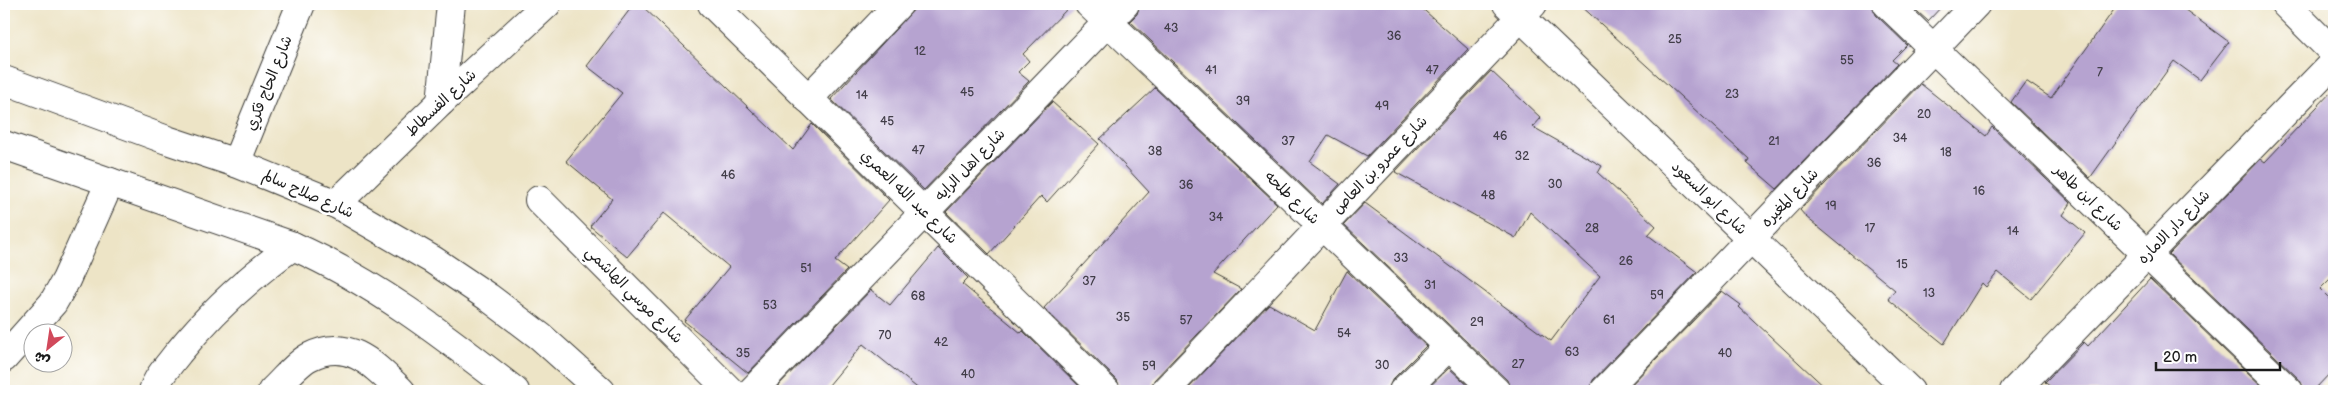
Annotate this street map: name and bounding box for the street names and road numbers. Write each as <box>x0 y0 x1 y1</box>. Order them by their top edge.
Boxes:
street label: شارع الحاج فكري <box>241 33 298 134</box>
street label: شارع الفسطاط <box>402 65 480 141</box>
street label: شارع عمرو بن العاص <box>1328 112 1432 218</box>
street label: شارع اهل الرايه <box>931 125 1009 205</box>
street label: شارع عبد الله العمري <box>856 146 961 249</box>
street label: شارع ابو السعود <box>1667 157 1751 239</box>
street label: شارع ابن طاهر <box>2048 159 2126 235</box>
street label: شارع صلاح سالم <box>259 165 356 223</box>
street label: شارع المغيره <box>1757 165 1823 231</box>
street label: شارع طلحه <box>1261 167 1323 229</box>
street label: شارع دار الاماره <box>2134 186 2214 268</box>
street label: شارع موسي الهاشمي <box>579 242 687 350</box>

